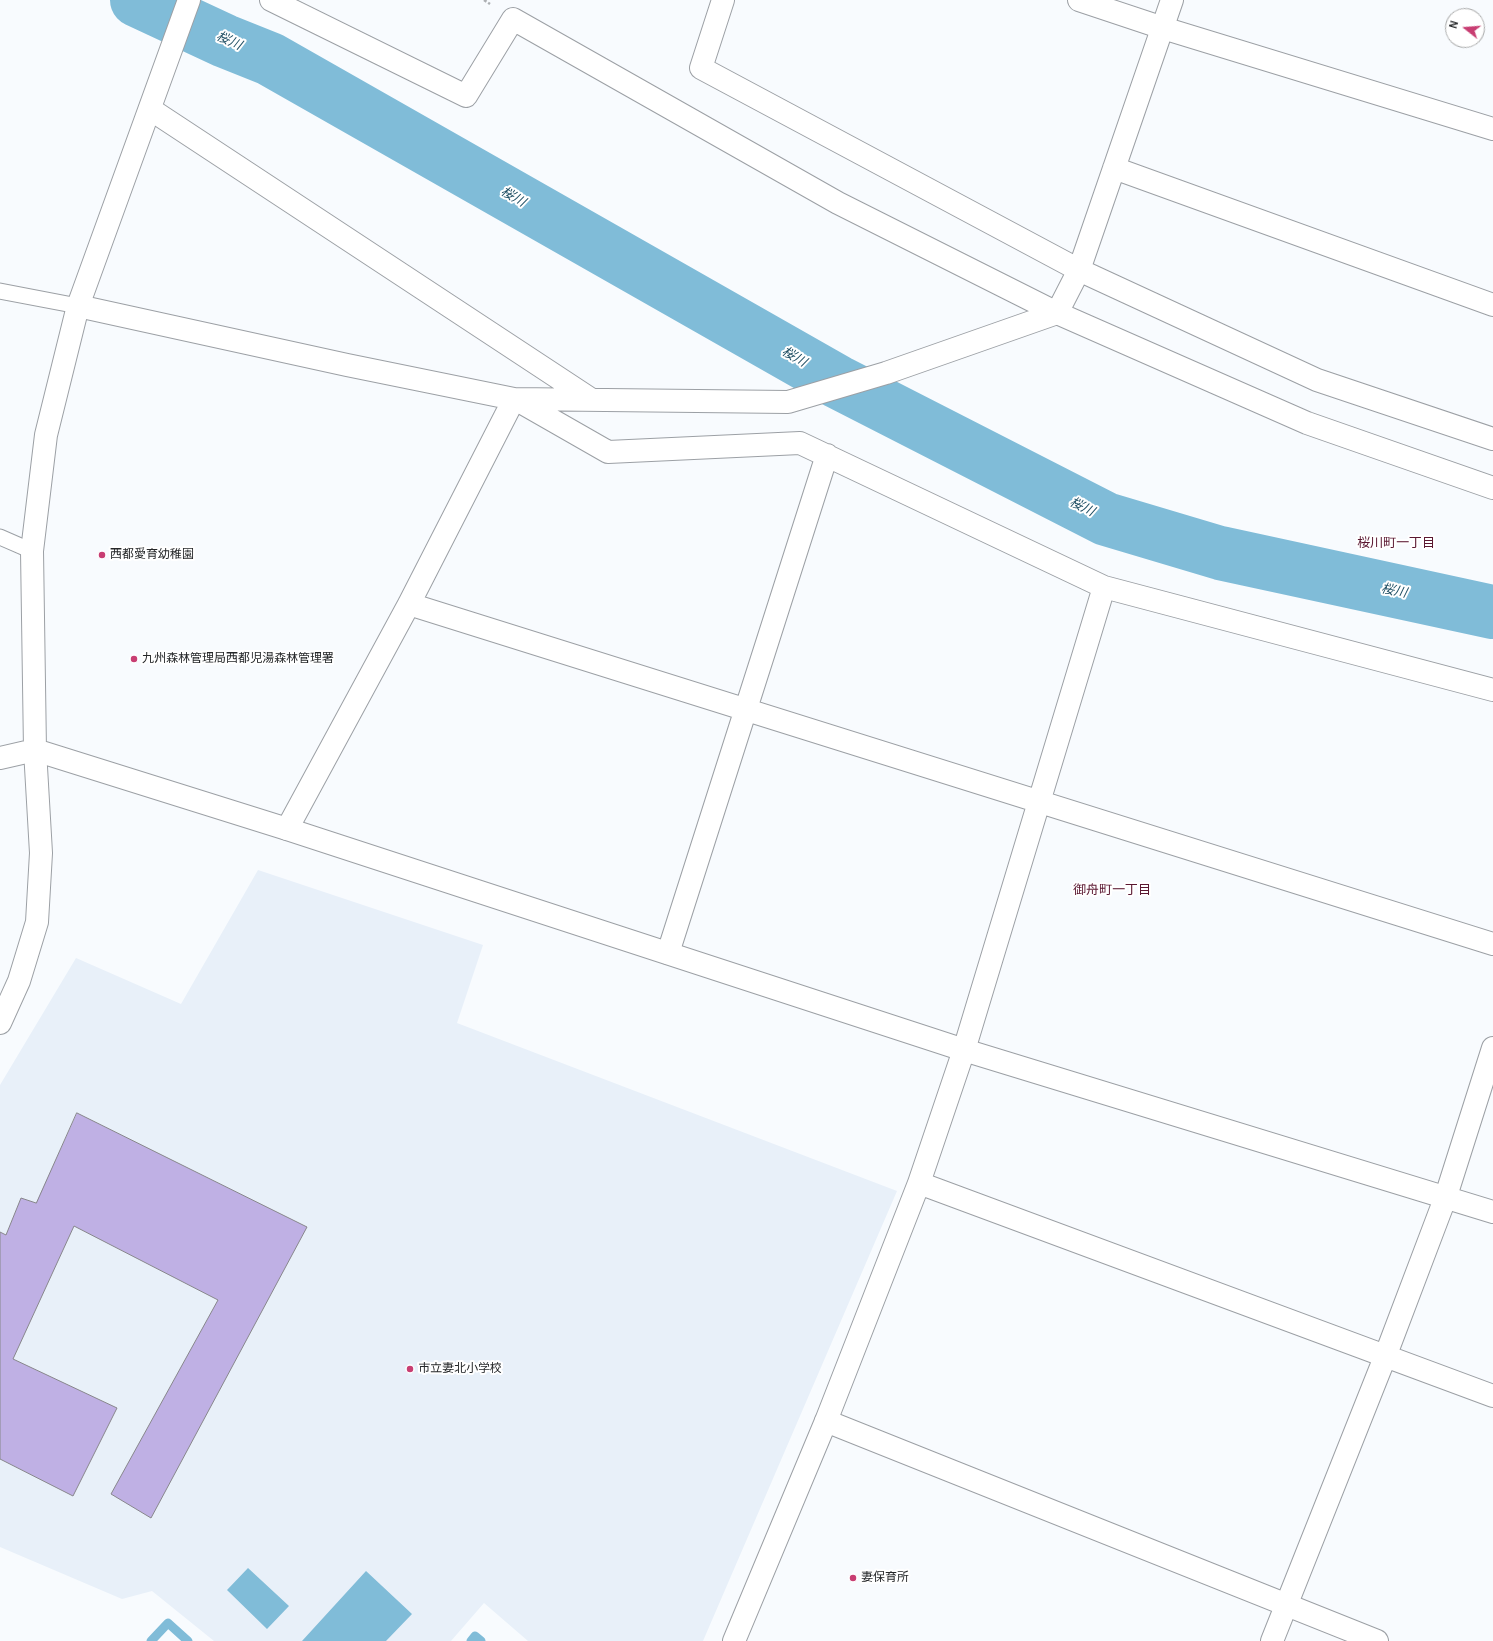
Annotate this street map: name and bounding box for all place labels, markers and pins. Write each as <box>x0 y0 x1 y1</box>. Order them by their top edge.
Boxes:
place label: 西都愛育幼稚園 <box>110 548 194 562</box>
marker: 西都愛育幼稚園 <box>97 550 107 560</box>
place label: 九州森林管理局西都児湯森林管理署 <box>142 652 334 666</box>
marker: 九州森林管理局西都児湯森林管理署 <box>129 654 139 664</box>
place label: 市立妻北小学校 <box>418 1362 502 1376</box>
marker: 市立妻北小学校 <box>405 1364 415 1374</box>
place label: 妻保育所 <box>861 1571 909 1585</box>
marker: 妻保育所 <box>848 1573 858 1583</box>

